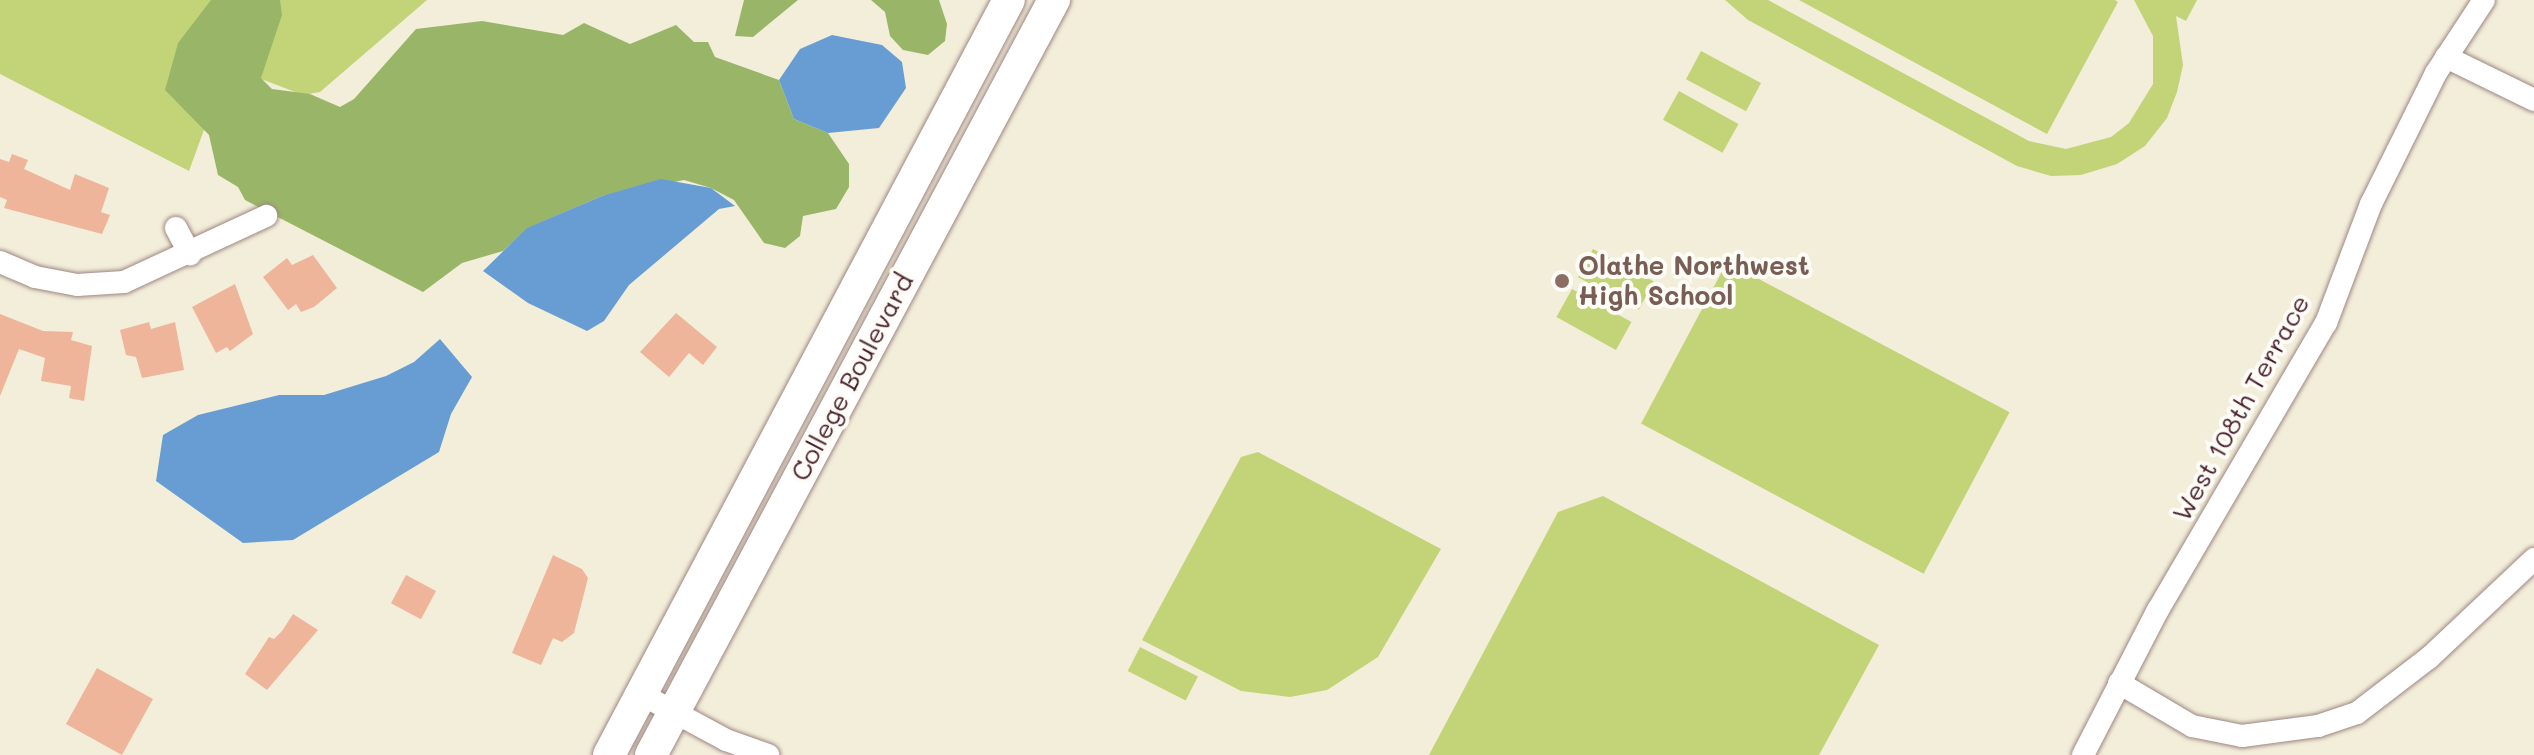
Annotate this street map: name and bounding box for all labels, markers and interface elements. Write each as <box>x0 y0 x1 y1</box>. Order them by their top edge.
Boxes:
place label: Olathe Northwest High School <box>1578 250 1809 312</box>
street label: College Boulevard <box>784 268 920 486</box>
marker: Olathe Northwest High School <box>1553 272 1571 290</box>
street label: West 108th Terrace <box>2166 290 2316 526</box>

